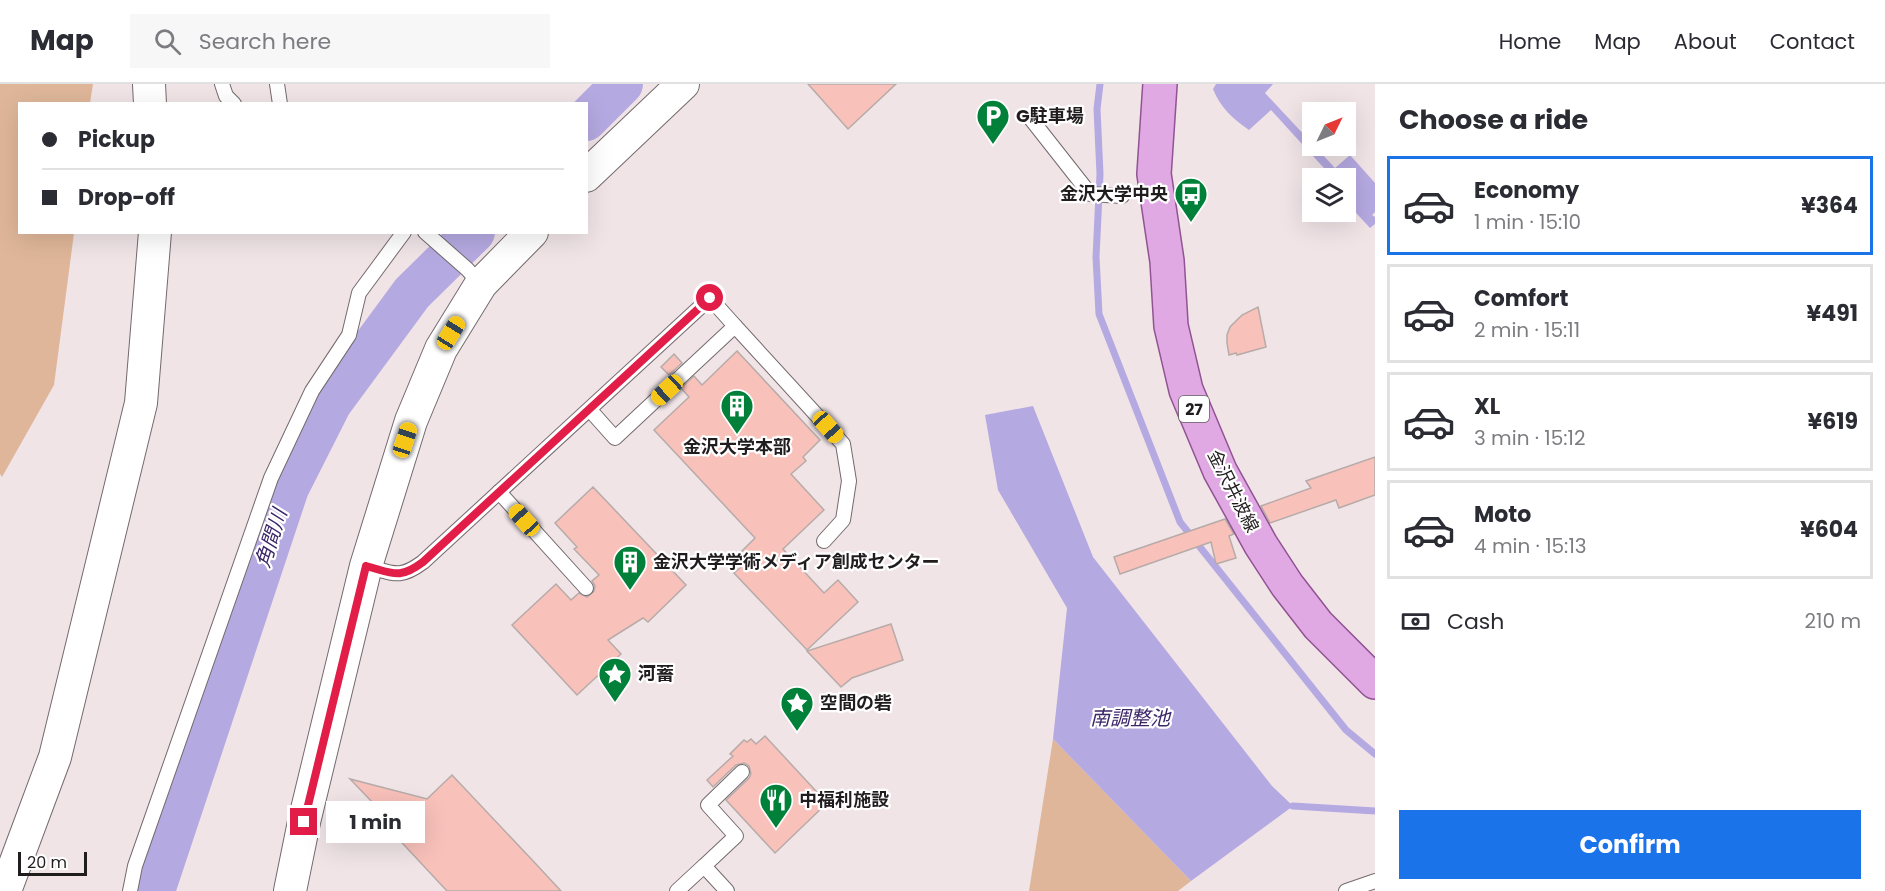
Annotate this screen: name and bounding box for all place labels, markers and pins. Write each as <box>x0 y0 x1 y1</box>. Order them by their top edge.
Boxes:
parking icon: G駐車場 <box>975 98 1011 145</box>
place label: G駐車場 <box>1016 103 1084 128</box>
bus stop icon: 金沢大学中央 <box>1173 176 1209 223</box>
place label: 金沢大学中央 <box>1060 181 1168 206</box>
building icon: 金沢大学本部 <box>719 388 755 435</box>
place label: 金沢大学本部 <box>683 434 791 459</box>
building icon: 金沢大学学術メディア創成センター <box>612 544 648 591</box>
place label: 金沢大学学術メディア創成センター <box>653 549 940 574</box>
place icon: 河蓄 <box>597 656 633 703</box>
place label: 河蓄 <box>638 661 674 686</box>
place icon: 空間の砦 <box>779 685 815 732</box>
place label: 空間の砦 <box>820 690 892 715</box>
restaurant icon: 中福利施設 <box>758 782 794 829</box>
place label: 中福利施設 <box>799 787 889 812</box>

